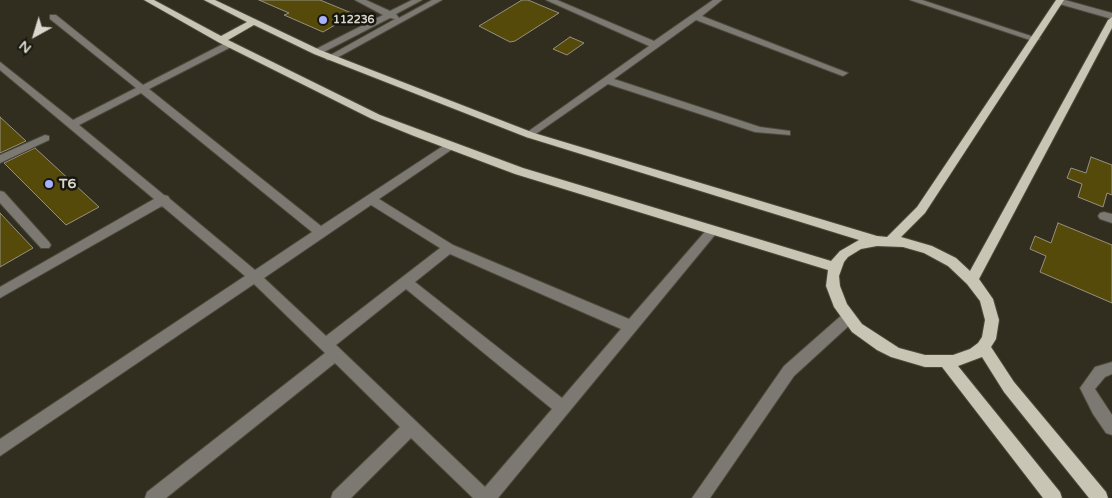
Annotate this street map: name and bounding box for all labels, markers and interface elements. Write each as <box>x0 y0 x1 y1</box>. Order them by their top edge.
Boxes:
north arrow <box>10 10 60 60</box>
place label: 112236 <box>333 13 374 27</box>
marker: 112236 <box>317 14 329 26</box>
text: N <box>16 37 35 57</box>
place label: T6 <box>59 176 76 192</box>
marker: T6 <box>43 178 55 190</box>

